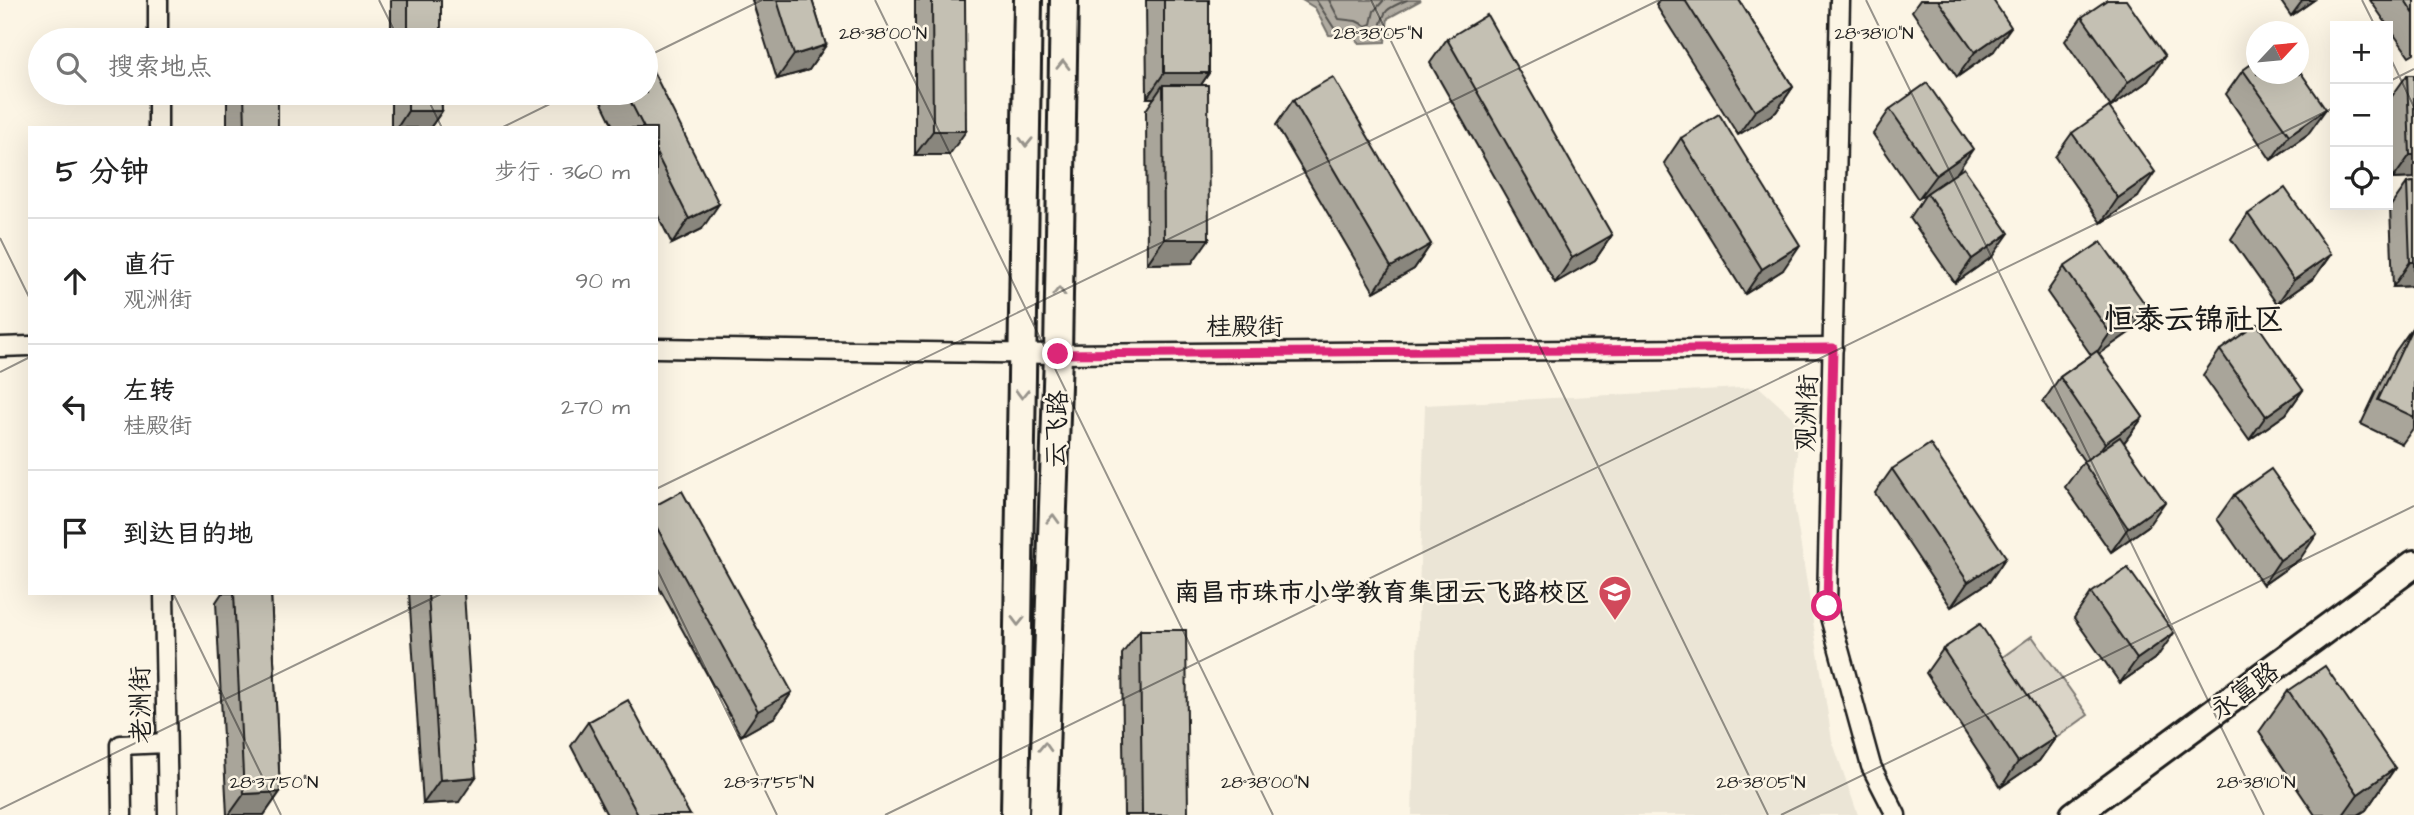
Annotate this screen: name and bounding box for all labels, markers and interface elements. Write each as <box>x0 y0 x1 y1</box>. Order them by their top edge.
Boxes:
text: 28°38'00"N <box>839 21 927 46</box>
text: 28°38'05"N <box>1333 21 1423 46</box>
text: 28°38'10"N <box>1835 21 1913 46</box>
north arrow <box>2246 21 2309 84</box>
map controls <box>2330 21 2393 210</box>
button: + <box>2330 21 2393 84</box>
search box <box>28 28 658 105</box>
icon: search <box>52 48 90 86</box>
text: 搜索地点 <box>108 49 212 85</box>
one-way arrow <box>1055 59 1071 69</box>
button: − <box>2330 84 2393 147</box>
one-way arrow <box>1018 137 1034 147</box>
button: locate <box>2330 147 2393 210</box>
text: 5 分钟 <box>56 151 149 193</box>
text: 步行 · 360 m <box>495 156 630 188</box>
text: 直行 <box>123 247 175 283</box>
icon: ahead <box>56 262 94 300</box>
text: 90 m <box>575 265 630 297</box>
text: 观洲街 <box>123 284 192 316</box>
one-way arrow <box>1051 286 1067 297</box>
district label: 恒泰云锦社区 <box>2104 299 2284 341</box>
street label: 桂殿街 <box>1206 309 1284 345</box>
route end <box>1042 338 1073 369</box>
text: 左转 <box>123 373 175 409</box>
street label: 观洲街 <box>1788 373 1826 453</box>
icon: left <box>56 388 94 426</box>
one-way arrow <box>1014 389 1030 399</box>
street label: 云飞路 <box>1038 389 1076 469</box>
text: 270 m <box>561 391 630 423</box>
text: 桂殿街 <box>123 410 192 442</box>
icon: arrive <box>56 514 94 552</box>
one-way arrow <box>1045 514 1060 525</box>
text: 到达目的地 <box>123 516 253 552</box>
school or university icon: 南昌市珠市小学教育集团云飞路校区 <box>1596 573 1634 622</box>
place label: 南昌市珠市小学教育集团云飞路校区 <box>1174 575 1590 611</box>
route start <box>1811 590 1842 621</box>
one-way arrow <box>1010 616 1026 627</box>
street label: 永富路 <box>2202 653 2287 728</box>
street label: 老洲街 <box>122 666 160 744</box>
one-way arrow <box>1038 741 1053 752</box>
text: 28°37'50"N <box>230 770 318 795</box>
text: 28°37'55"N <box>724 770 814 795</box>
text: 28°38'00"N <box>1221 770 1309 795</box>
text: 28°38'05"N <box>1716 770 1806 795</box>
text: 28°38'10"N <box>2217 770 2295 795</box>

